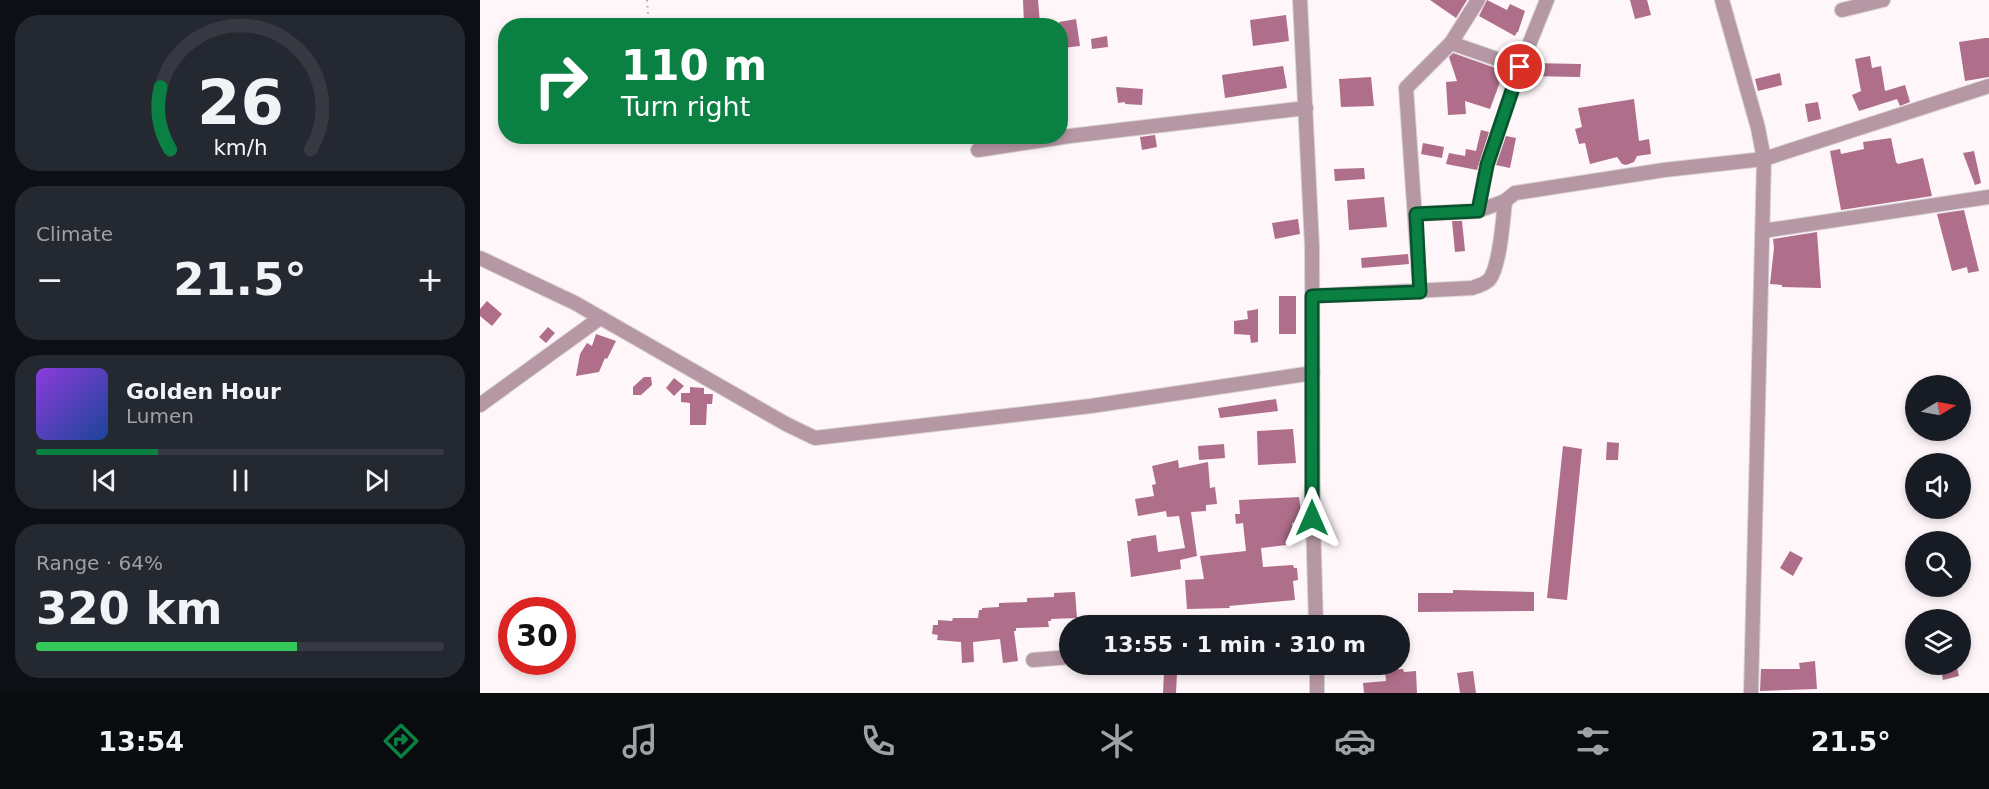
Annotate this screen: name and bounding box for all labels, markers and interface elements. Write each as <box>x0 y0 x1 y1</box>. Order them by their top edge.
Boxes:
text: 110 m <box>621 41 767 90</box>
pin <box>1494 41 1545 92</box>
icon: right <box>522 42 600 120</box>
icon: arrive <box>1503 50 1536 83</box>
text: 26 <box>197 66 283 139</box>
text: Turn right <box>621 91 750 122</box>
text: km/h <box>213 135 267 160</box>
text: Climate <box>36 222 113 246</box>
text: 21.5° <box>173 253 307 306</box>
text: − <box>36 260 64 299</box>
text: + <box>416 260 444 299</box>
north arrow <box>1905 375 1971 441</box>
map controls <box>1905 375 1971 675</box>
text: Golden Hour <box>126 379 281 404</box>
text: Lumen <box>126 404 194 428</box>
button: sound <box>1905 453 1971 519</box>
icon: previous <box>88 464 121 497</box>
icon: pause <box>224 464 257 497</box>
icon: next <box>360 464 393 497</box>
position arrow <box>1280 486 1344 550</box>
button: search <box>1905 531 1971 597</box>
text: Range · 64% <box>36 551 163 575</box>
text: 320 km <box>36 582 222 635</box>
speed limit sign: 30 <box>498 597 576 675</box>
button: layers <box>1905 609 1971 675</box>
text: 13:55 · 1 min · 310 m <box>1103 632 1366 657</box>
icon: directions <box>380 720 422 762</box>
icon: music <box>619 720 661 762</box>
icon: phone <box>857 720 899 762</box>
icon: climate <box>1096 720 1138 762</box>
icon: car <box>1334 720 1376 762</box>
icon: filters <box>1572 720 1614 762</box>
text: 13:54 <box>98 726 184 757</box>
text: 21.5° <box>1811 726 1891 757</box>

